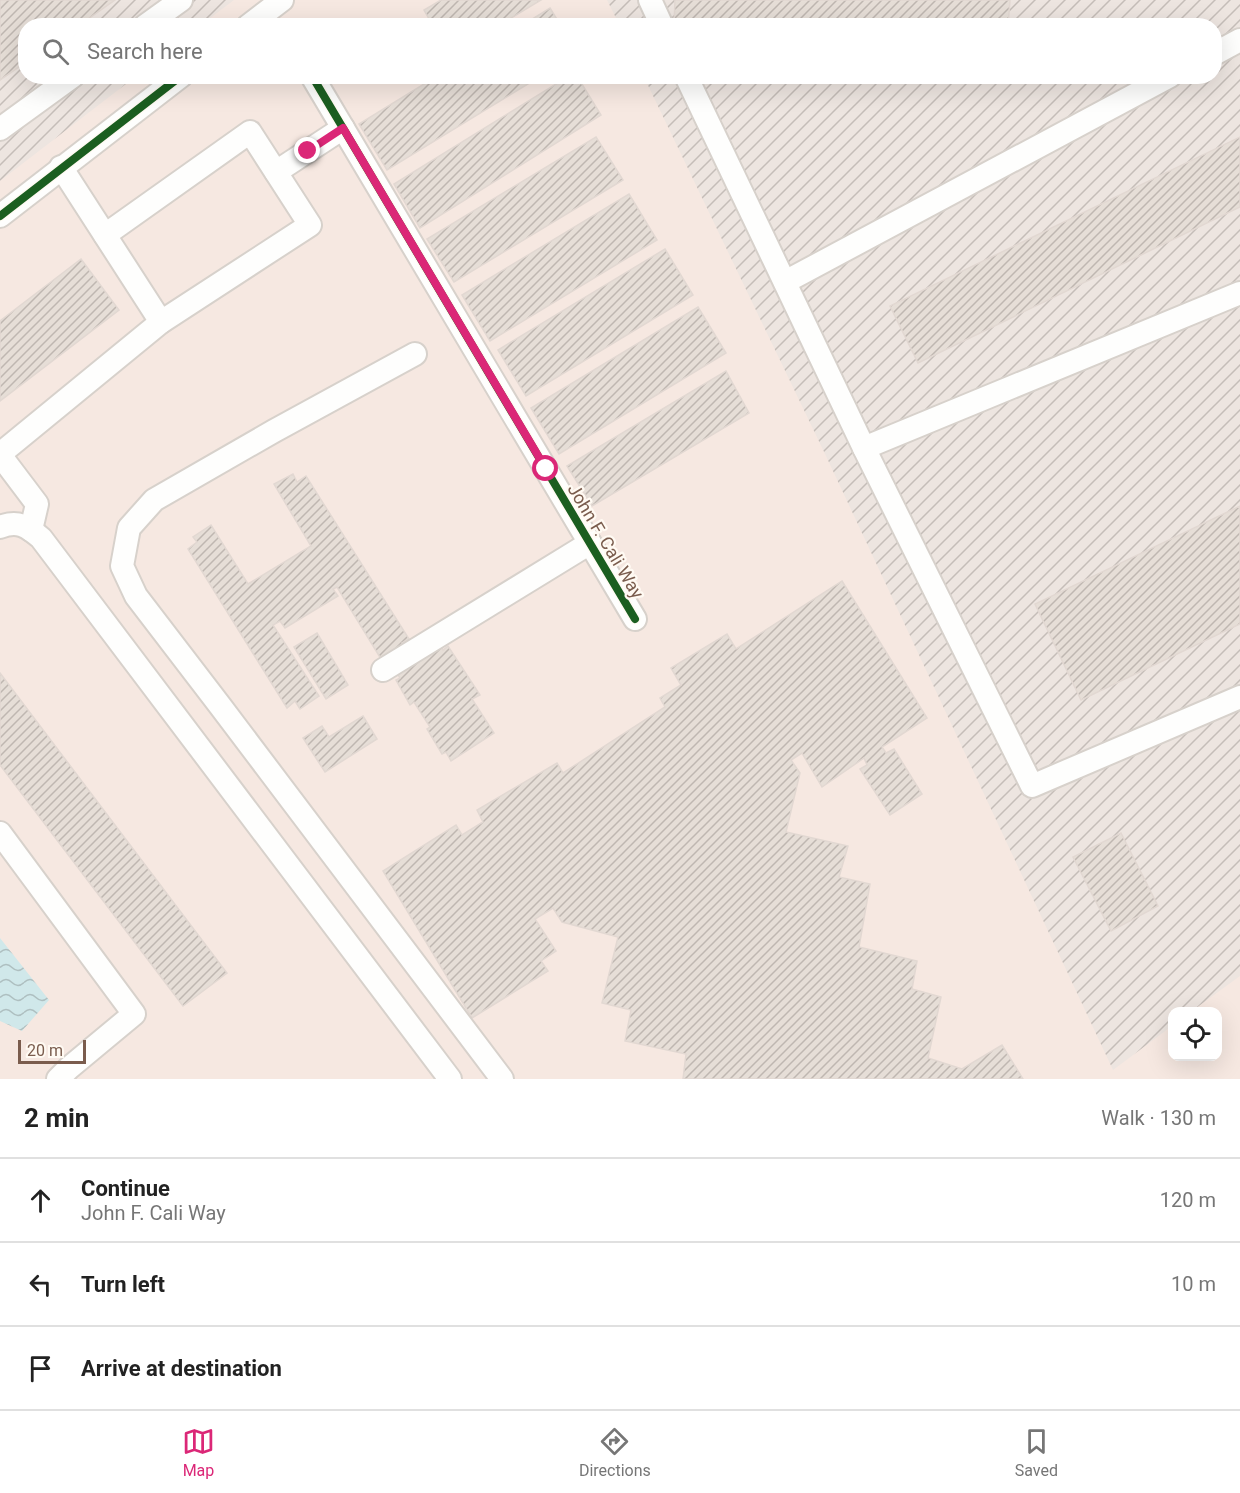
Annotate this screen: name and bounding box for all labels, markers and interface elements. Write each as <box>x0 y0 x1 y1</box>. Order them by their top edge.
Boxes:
search box <box>18 18 1222 84</box>
icon: search <box>39 35 72 68</box>
text: Search here <box>87 39 203 64</box>
route end <box>294 137 320 163</box>
route start <box>532 455 558 481</box>
street label: John F. Cali Way <box>563 480 649 603</box>
map controls <box>1168 1007 1222 1061</box>
button: locate <box>1168 1007 1222 1061</box>
scale bar <box>18 1037 86 1064</box>
text: 20 m <box>27 1041 63 1060</box>
text: 2 min <box>24 1103 89 1133</box>
text: Walk · 130 m <box>1101 1106 1216 1130</box>
text: Continue <box>81 1176 170 1201</box>
icon: ahead <box>24 1184 57 1217</box>
text: 120 m <box>1160 1188 1216 1212</box>
text: John F. Cali Way <box>81 1201 226 1225</box>
icon: left <box>24 1268 57 1301</box>
text: Turn left <box>81 1272 165 1297</box>
text: 10 m <box>1171 1272 1216 1296</box>
icon: arrive <box>24 1352 57 1385</box>
text: Arrive at destination <box>81 1356 282 1381</box>
tab: Map <box>182 1425 215 1480</box>
tab: Directions <box>579 1425 651 1480</box>
tab: Saved <box>1015 1425 1058 1480</box>

